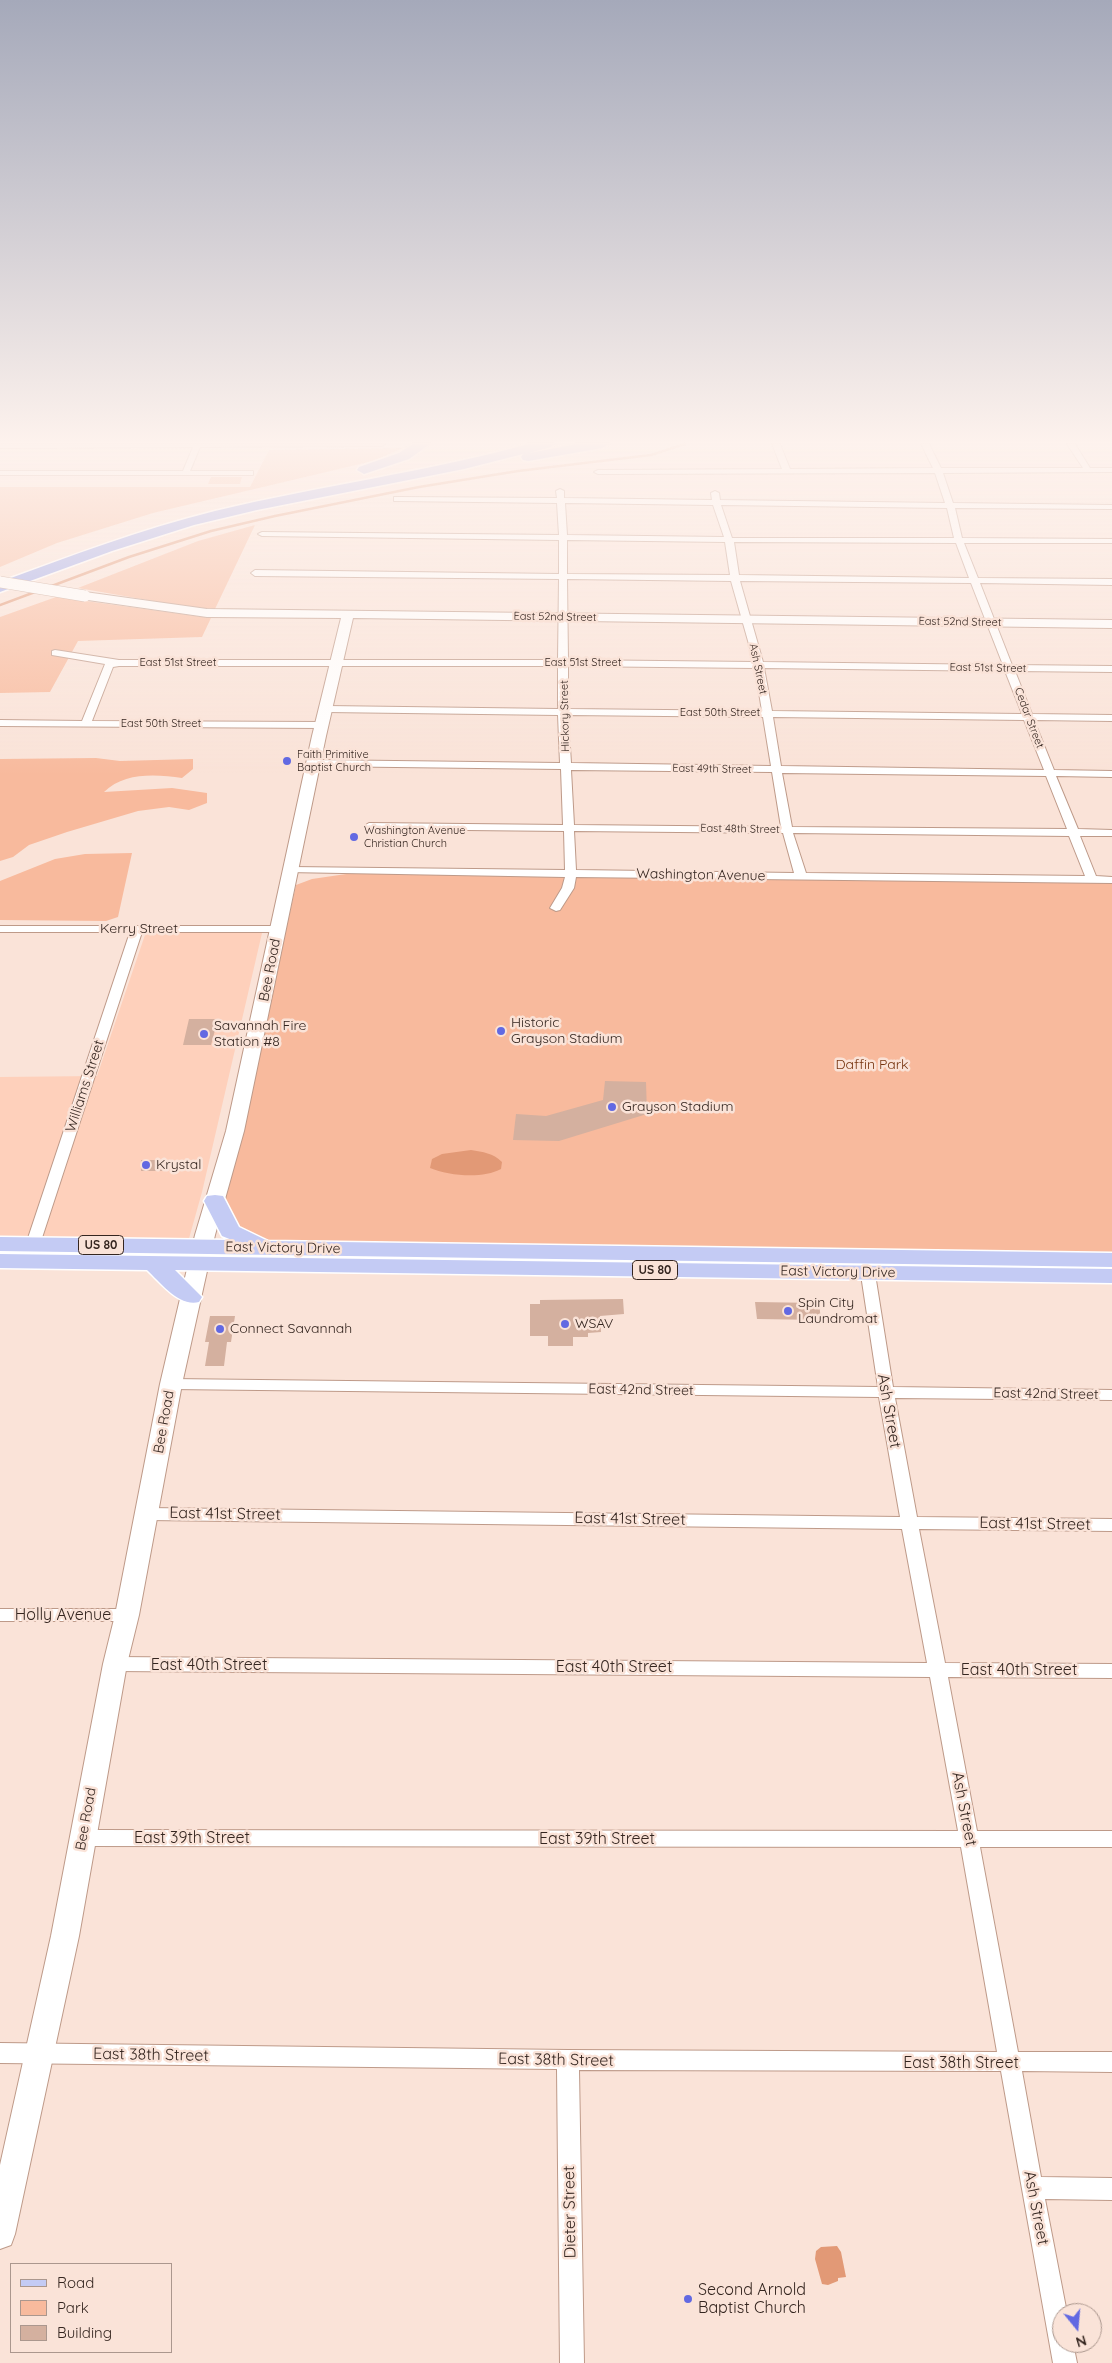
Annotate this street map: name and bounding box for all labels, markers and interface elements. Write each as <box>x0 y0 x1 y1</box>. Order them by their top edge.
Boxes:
street label: East 52nd Street <box>513 610 597 624</box>
street label: East 52nd Street <box>918 615 1002 629</box>
street label: Ash Street <box>746 642 770 696</box>
street label: East 51st Street <box>140 656 216 670</box>
street label: East 51st Street <box>545 656 621 670</box>
street label: East 51st Street <box>949 661 1027 675</box>
street label: Hickory Street <box>558 680 572 752</box>
street label: Cedar Street <box>1011 686 1047 750</box>
street label: East 50th Street <box>680 706 760 720</box>
street label: East 50th Street <box>121 717 201 731</box>
place label: Faith Primitive Baptist Church <box>297 748 371 774</box>
marker: Faith Primitive Baptist Church <box>281 755 293 767</box>
street label: East 49th Street <box>672 762 752 776</box>
street label: East 48th Street <box>700 822 780 836</box>
place label: Washington Avenue Christian Church <box>364 824 465 850</box>
marker: Washington Avenue Christian Church <box>348 831 360 843</box>
street label: Washington Avenue <box>636 865 766 885</box>
street label: Kerry Street <box>100 921 178 937</box>
street label: Bee Road <box>256 937 284 1003</box>
place label: Historic Grayson Stadium <box>511 1015 622 1048</box>
place label: Savannah Fire Station #8 <box>214 1018 306 1050</box>
marker: Historic Grayson Stadium <box>495 1025 507 1037</box>
marker: Savannah Fire Station #8 <box>198 1028 210 1040</box>
street label: Williams Street <box>62 1038 108 1134</box>
park label: Daffin Park <box>835 1057 909 1073</box>
place label: Grayson Stadium <box>622 1099 733 1115</box>
marker: Grayson Stadium <box>606 1101 618 1113</box>
place label: Krystal <box>156 1157 202 1173</box>
marker: Krystal <box>140 1159 152 1171</box>
road number: US 80 <box>78 1236 124 1254</box>
street label: East Victory Drive <box>225 1239 341 1257</box>
road number: US 80 <box>632 1260 678 1280</box>
street label: East Victory Drive <box>780 1263 896 1281</box>
place label: Spin City Laundromat <box>798 1295 878 1328</box>
marker: Spin City Laundromat <box>782 1305 794 1317</box>
place label: WSAV <box>575 1316 613 1332</box>
marker: WSAV <box>559 1318 571 1330</box>
place label: Connect Savannah <box>230 1321 352 1337</box>
marker: Connect Savannah <box>214 1323 226 1335</box>
street label: Ash Street <box>873 1372 905 1450</box>
street label: East 42nd Street <box>588 1381 694 1399</box>
street label: East 42nd Street <box>993 1385 1099 1403</box>
street label: Bee Road <box>150 1389 178 1455</box>
street label: East 41st Street <box>169 1503 281 1525</box>
street label: East 41st Street <box>574 1508 686 1530</box>
street label: East 41st Street <box>979 1513 1091 1535</box>
street label: Holly Avenue <box>15 1605 111 1625</box>
street label: East 40th Street <box>151 1655 267 1675</box>
street label: East 40th Street <box>556 1657 672 1677</box>
street label: East 40th Street <box>961 1660 1077 1680</box>
street label: Ash Street <box>947 1770 981 1848</box>
street label: Bee Road <box>72 1786 100 1852</box>
street label: East 39th Street <box>134 1828 250 1848</box>
street label: East 39th Street <box>539 1829 655 1849</box>
street label: East 38th Street <box>93 2044 209 2066</box>
street label: East 38th Street <box>498 2049 614 2071</box>
street label: East 38th Street <box>903 2053 1019 2073</box>
street label: Dieter Street <box>560 2166 580 2258</box>
street label: Ash Street <box>1019 2169 1053 2247</box>
legend <box>10 2263 172 2353</box>
text: Road <box>57 2273 94 2292</box>
place label: Second Arnold Baptist Church <box>698 2280 806 2318</box>
marker: Second Arnold Baptist Church <box>682 2293 694 2305</box>
text: Park <box>57 2298 89 2317</box>
north arrow <box>1052 2303 1102 2353</box>
text: Building <box>57 2323 112 2342</box>
text: N <box>1074 2331 1089 2351</box>

